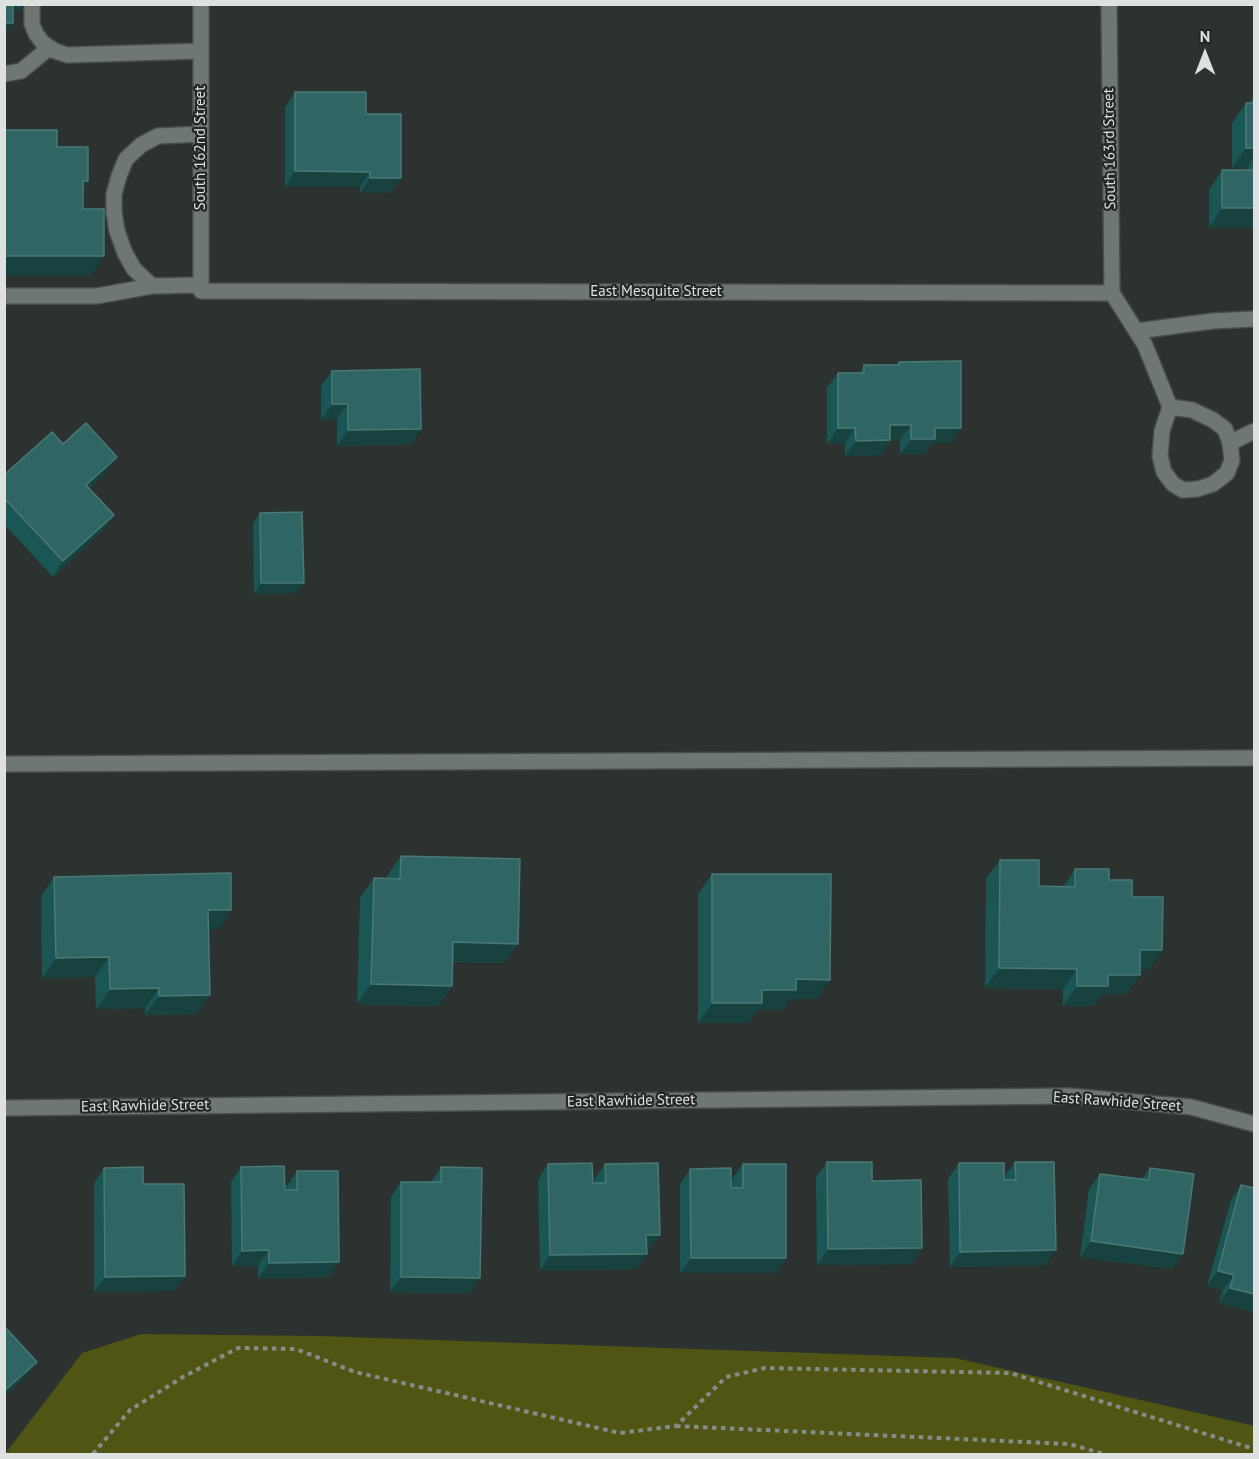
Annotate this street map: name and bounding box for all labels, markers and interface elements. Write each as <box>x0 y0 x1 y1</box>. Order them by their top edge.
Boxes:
north arrow <box>1175 24 1235 84</box>
text: N <box>1200 26 1210 46</box>
street label: South 162nd Street <box>192 86 210 210</box>
street label: South 163rd Street <box>1100 88 1120 210</box>
street label: East Mesquite Street <box>590 283 722 301</box>
street label: East Rawhide Street <box>1052 1089 1182 1115</box>
street label: East Rawhide Street <box>567 1091 695 1111</box>
street label: East Rawhide Street <box>81 1096 209 1116</box>

